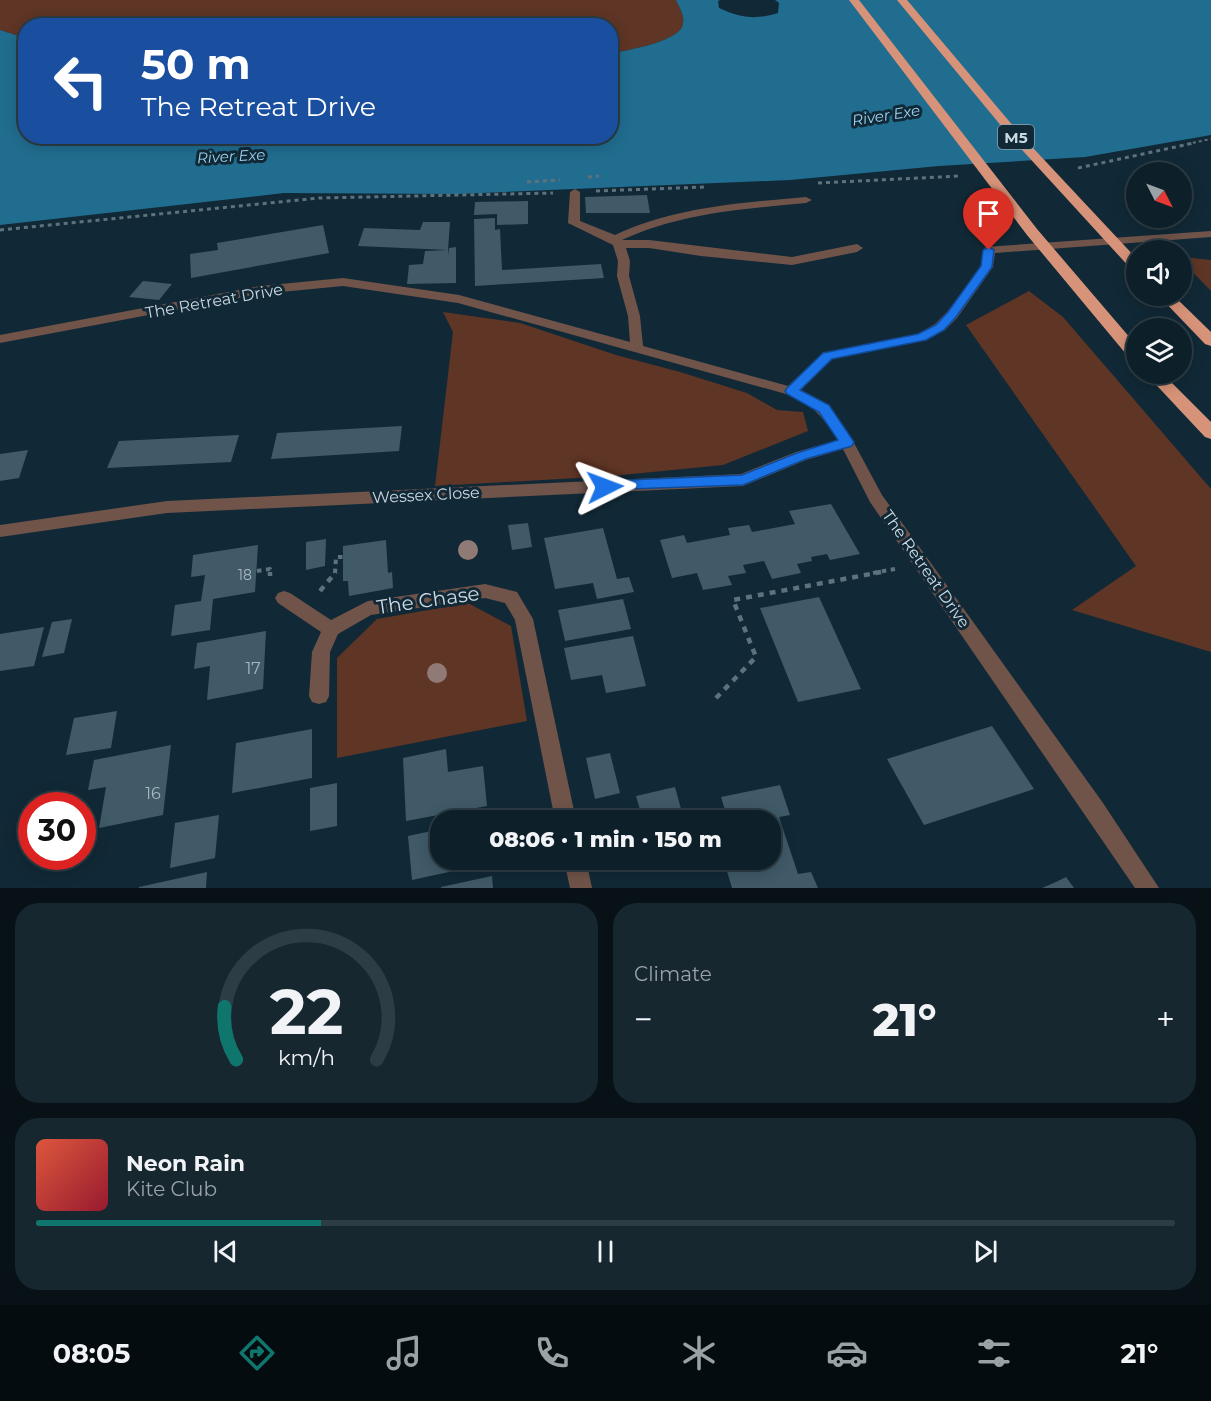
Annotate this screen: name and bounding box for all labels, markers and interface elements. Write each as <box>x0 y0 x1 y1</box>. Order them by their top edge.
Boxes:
text: 50 m <box>141 38 250 90</box>
icon: left <box>42 42 120 120</box>
text: The Retreat Drive <box>141 90 376 123</box>
water label: River Exe <box>851 100 921 130</box>
road number: M5 <box>998 125 1034 149</box>
water label: River Exe <box>196 145 266 167</box>
north arrow <box>1126 162 1192 228</box>
map controls <box>1126 162 1192 384</box>
pin <box>963 188 1014 250</box>
icon: arrive <box>972 197 1005 230</box>
button: sound <box>1126 240 1192 306</box>
street label: The Retreat Drive <box>144 280 284 322</box>
button: layers <box>1126 318 1192 384</box>
position arrow <box>573 455 637 519</box>
street label: Wessex Close <box>372 483 480 507</box>
street label: The Retreat Drive <box>878 507 974 631</box>
house number: 18 <box>238 566 252 584</box>
street label: The Chase <box>375 581 481 619</box>
house number: 17 <box>245 659 261 678</box>
house number: 16 <box>145 784 161 803</box>
speed limit sign: 30 <box>18 792 96 870</box>
text: 08:06 · 1 min · 150 m <box>489 826 722 853</box>
text: Climate <box>634 962 712 986</box>
text: 22 <box>270 974 343 1050</box>
text: 21° <box>873 992 936 1047</box>
text: − <box>634 999 653 1039</box>
text: + <box>1156 999 1175 1039</box>
text: km/h <box>278 1044 335 1070</box>
text: Neon Rain <box>126 1150 245 1177</box>
text: Kite Club <box>126 1177 217 1201</box>
icon: previous <box>209 1235 242 1268</box>
icon: pause <box>589 1235 622 1268</box>
icon: next <box>969 1235 1002 1268</box>
icon: directions <box>236 1332 278 1374</box>
icon: music <box>383 1332 425 1374</box>
icon: phone <box>531 1332 573 1374</box>
icon: climate <box>678 1332 720 1374</box>
icon: car <box>826 1332 868 1374</box>
icon: filters <box>973 1332 1015 1374</box>
text: 08:05 <box>53 1337 130 1370</box>
text: 21° <box>1120 1337 1158 1370</box>

